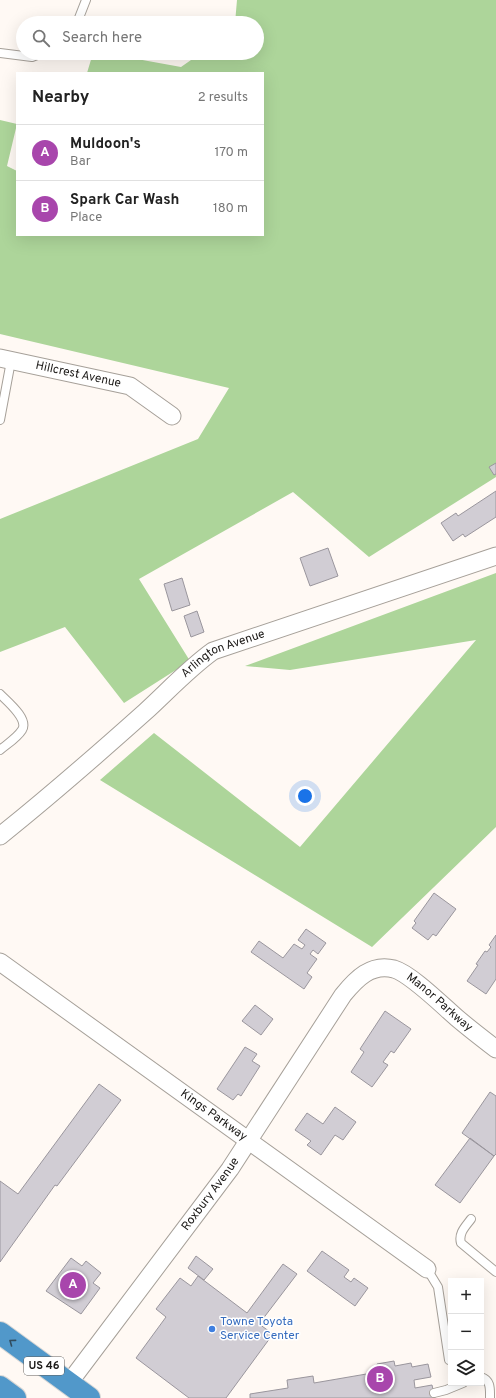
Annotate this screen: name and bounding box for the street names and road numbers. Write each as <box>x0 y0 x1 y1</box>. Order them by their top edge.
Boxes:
street label: Hillcrest Avenue <box>34 358 122 392</box>
street label: Arlington Avenue <box>178 626 267 682</box>
street label: Manor Parkway <box>403 970 476 1036</box>
street label: Kings Parkway <box>177 1086 250 1145</box>
street label: Roxbury Avenue <box>178 1155 243 1234</box>
road number: US 46 <box>24 1357 64 1375</box>

